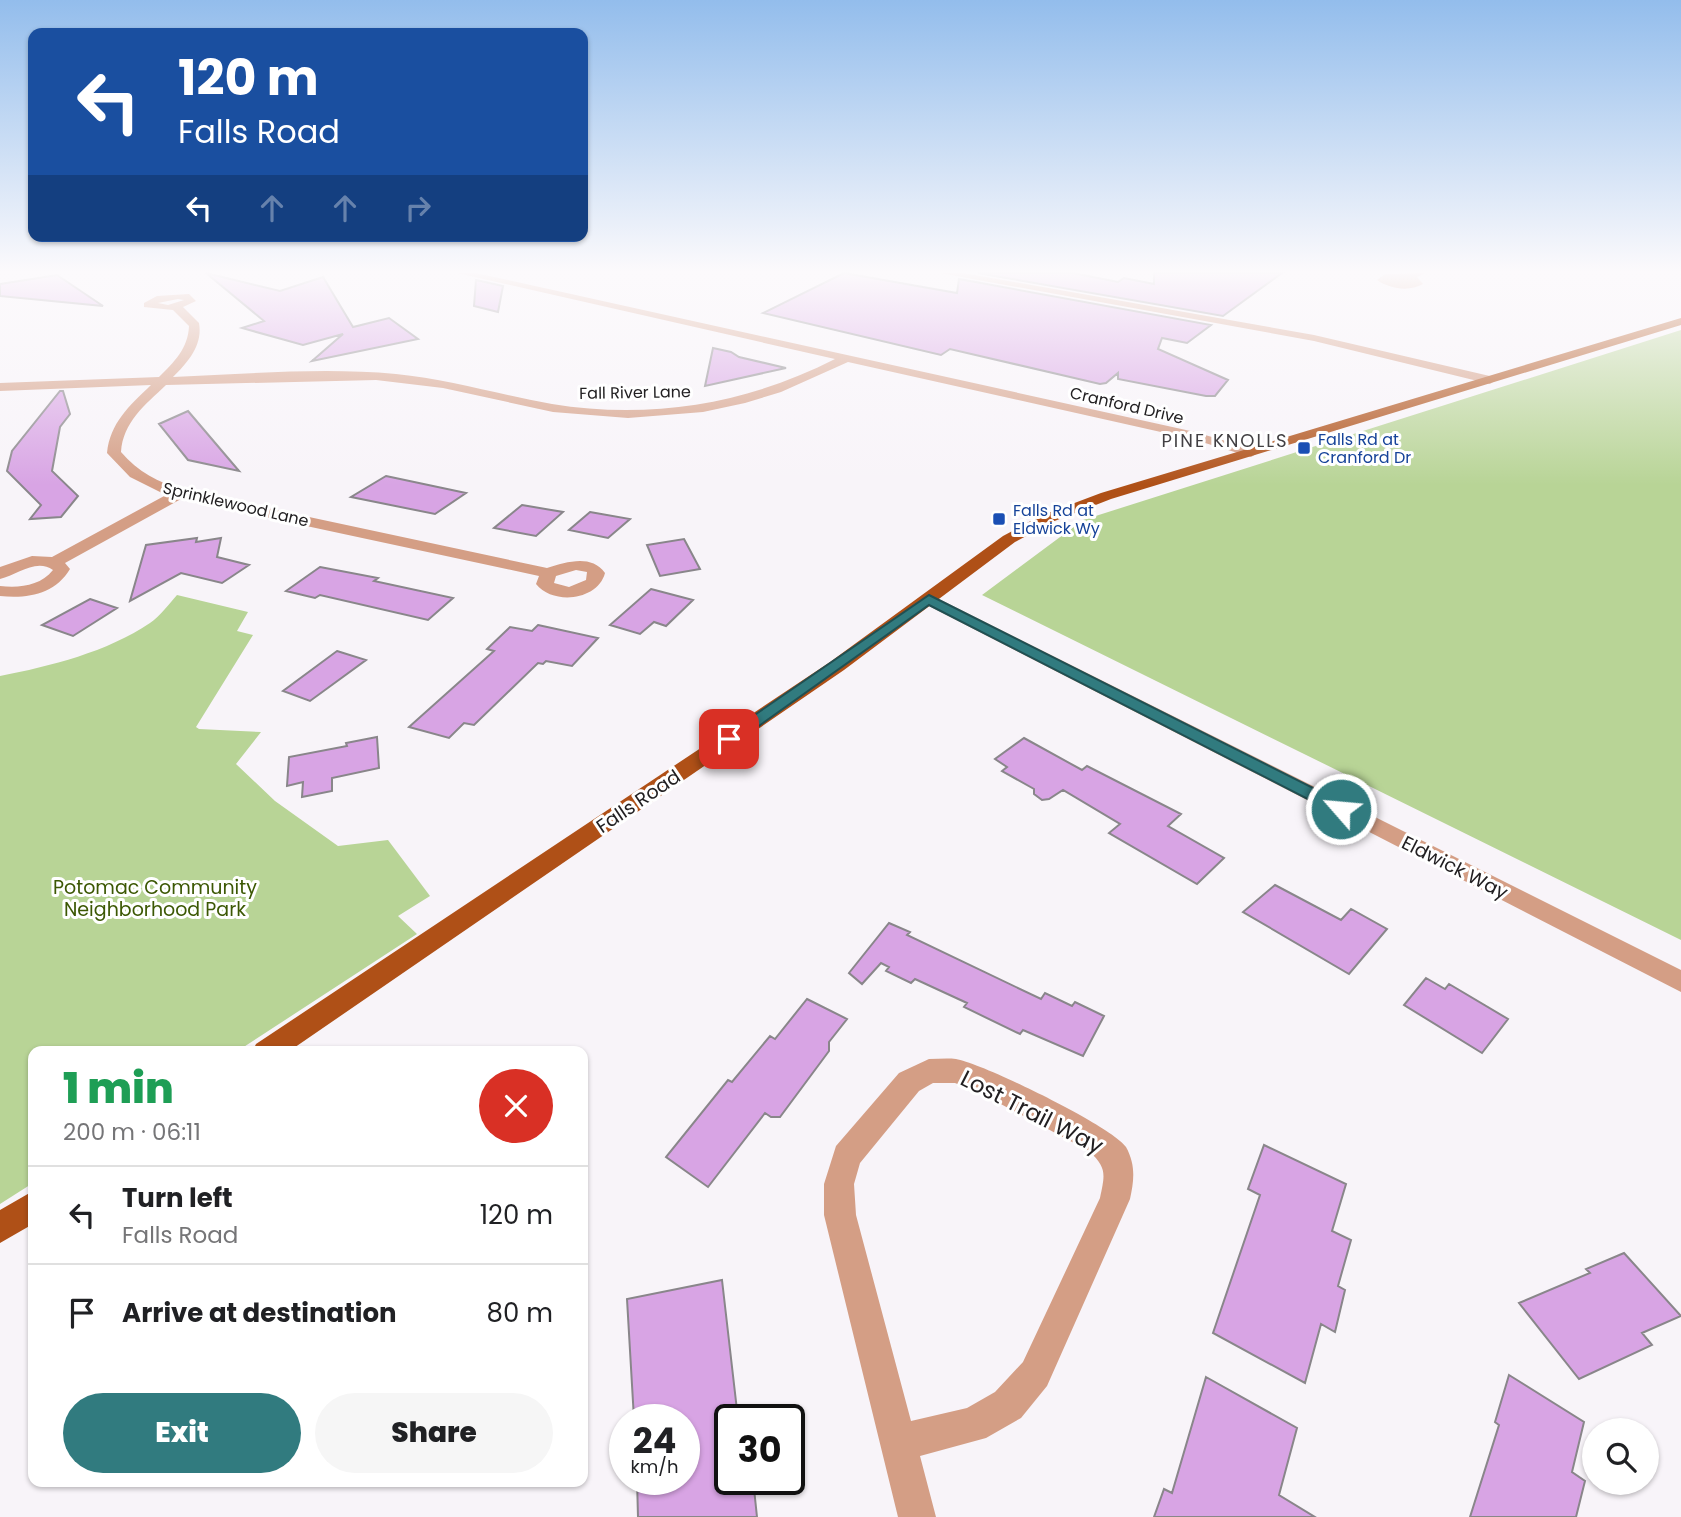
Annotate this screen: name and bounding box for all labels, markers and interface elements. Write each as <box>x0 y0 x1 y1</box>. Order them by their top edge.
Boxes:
text: 120 m <box>178 44 319 112</box>
icon: left <box>63 56 154 147</box>
text: Falls Road <box>178 109 340 154</box>
icon: left <box>180 189 218 227</box>
icon: ahead <box>253 189 291 227</box>
icon: ahead <box>326 189 364 227</box>
icon: right <box>399 189 437 227</box>
street label: Fall River Lane <box>579 380 691 405</box>
street label: Cranford Drive <box>1068 381 1186 430</box>
district label: PINE KNOLLS <box>1161 428 1289 453</box>
place label: Falls Rd at Cranford Dr <box>1318 428 1411 469</box>
marker: Falls Rd at Cranford Dr <box>1296 440 1312 456</box>
street label: Sprinklewood Lane <box>161 477 311 532</box>
place label: Falls Rd at Eldwick Wy <box>1013 499 1100 540</box>
marker: Falls Rd at Eldwick Wy <box>991 511 1007 527</box>
pin <box>699 709 759 769</box>
icon: arrive <box>710 720 748 758</box>
street label: Falls Road <box>591 763 686 839</box>
position arrow <box>1304 772 1378 846</box>
street label: Eldwick Way <box>1397 829 1513 906</box>
park label: Potomac Community Neighborhood Park <box>53 874 257 923</box>
text: 1 min <box>63 1059 174 1118</box>
street label: Lost Trail Way <box>955 1062 1109 1162</box>
button: close <box>479 1069 553 1143</box>
text: 200 m · 06:11 <box>63 1116 201 1148</box>
text: Turn left <box>122 1180 233 1216</box>
icon: left <box>63 1196 101 1234</box>
text: 120 m <box>480 1197 553 1233</box>
text: Falls Road <box>122 1219 238 1251</box>
icon: arrive <box>63 1294 101 1332</box>
text: Arrive at destination <box>122 1295 397 1331</box>
text: 80 m <box>487 1295 553 1331</box>
button: Exit <box>63 1393 301 1473</box>
button: Share <box>315 1393 553 1473</box>
speed limit sign: 30 <box>714 1404 805 1495</box>
text: 24 <box>633 1416 676 1465</box>
map controls <box>1582 1418 1659 1495</box>
button: search <box>1582 1418 1659 1495</box>
text: km/h <box>631 1454 678 1479</box>

